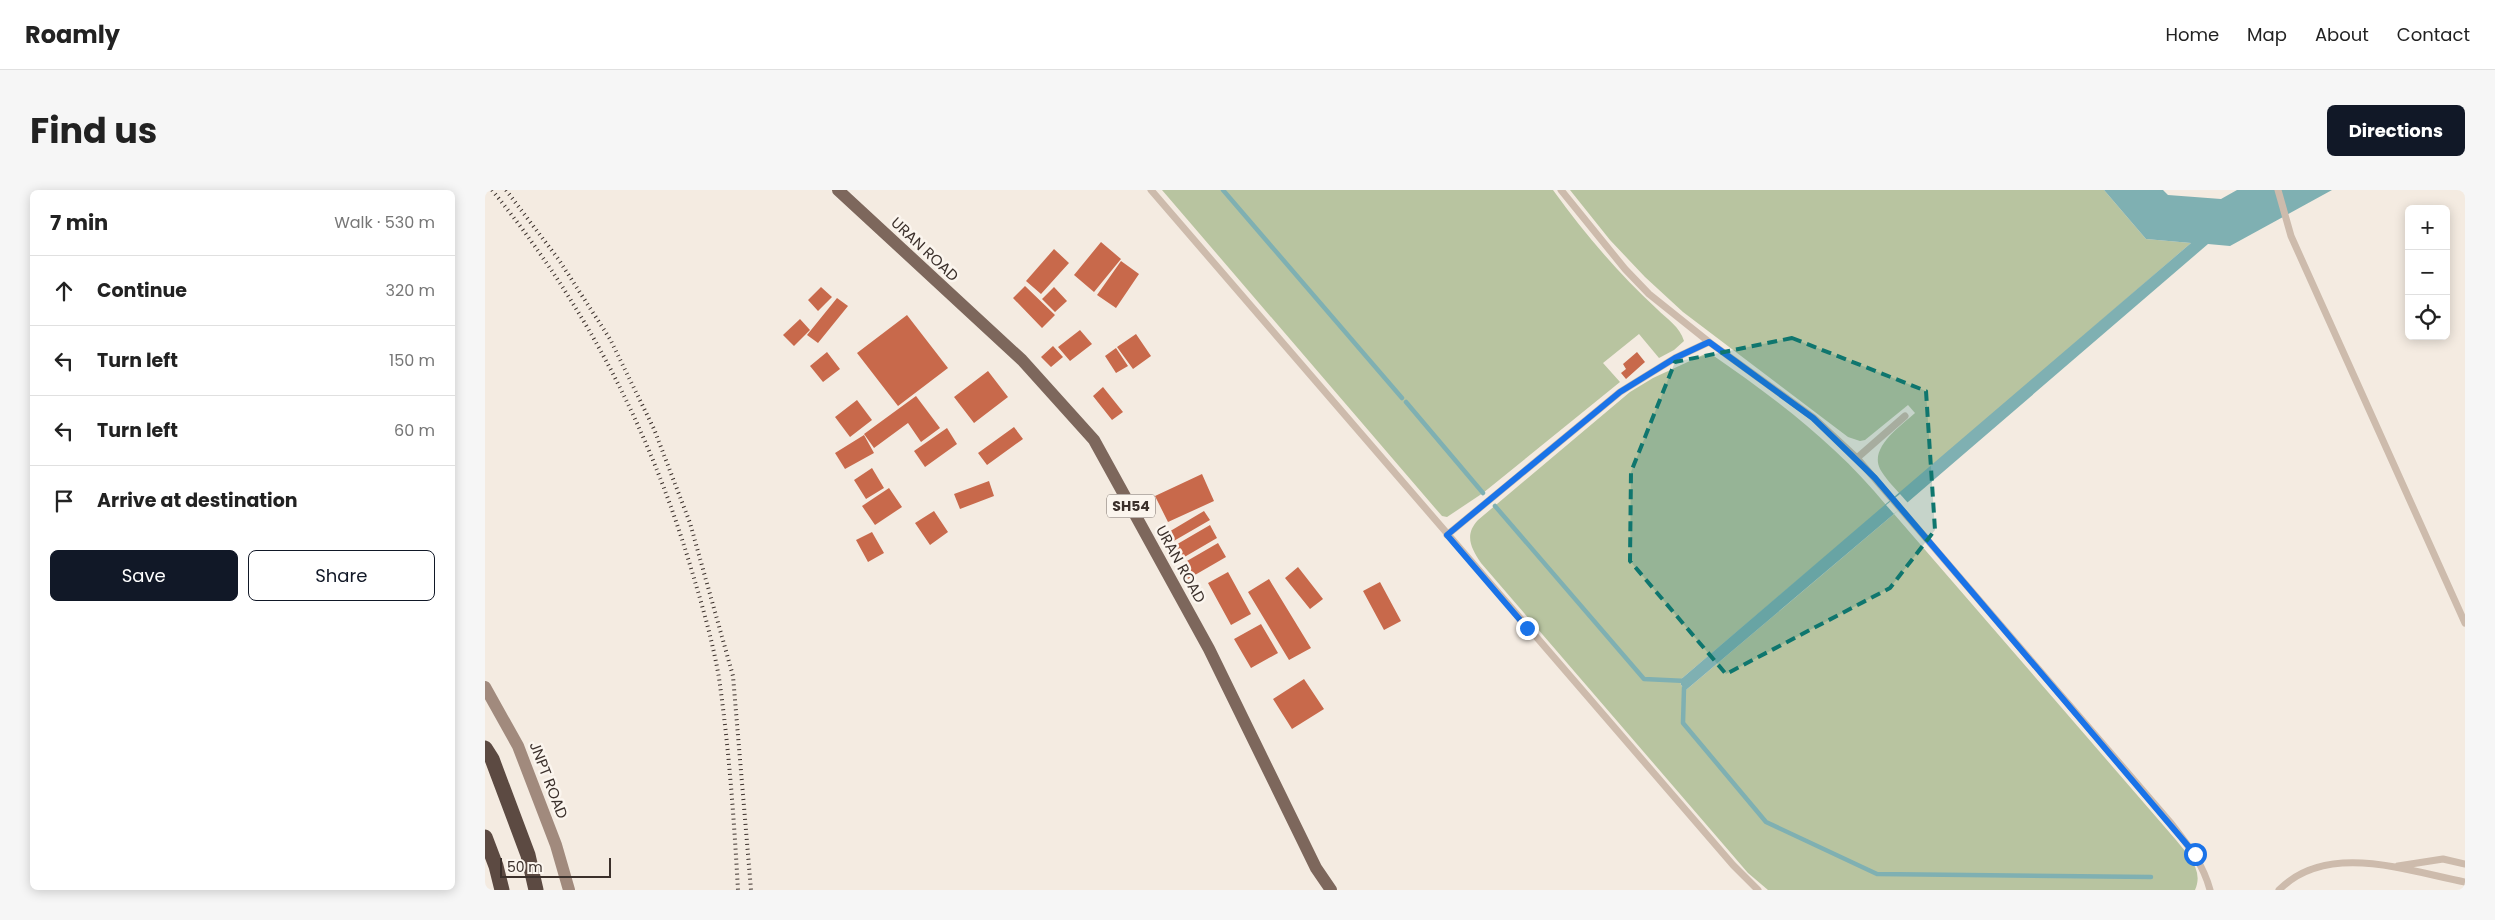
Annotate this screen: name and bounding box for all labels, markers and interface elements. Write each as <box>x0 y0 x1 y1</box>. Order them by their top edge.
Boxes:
text: Roamly <box>25 18 120 51</box>
text: Home <box>2165 22 2219 47</box>
text: Map <box>2247 22 2287 47</box>
text: About <box>2315 22 2369 47</box>
text: Contact <box>2397 22 2470 47</box>
button: Directions <box>2327 105 2465 156</box>
text: Find us <box>30 106 157 155</box>
map controls <box>2405 205 2450 340</box>
button: + <box>2405 205 2450 250</box>
text: 7 min <box>50 208 108 237</box>
text: Walk · 530 m <box>334 211 435 234</box>
street label: URAN ROAD <box>887 212 963 286</box>
button: − <box>2405 250 2450 295</box>
icon: ahead <box>50 277 78 305</box>
text: Continue <box>97 277 187 304</box>
text: 320 m <box>386 279 435 302</box>
button: locate <box>2405 295 2450 340</box>
icon: left <box>50 347 78 375</box>
text: Turn left <box>97 347 178 374</box>
text: 150 m <box>389 349 435 372</box>
icon: left <box>50 417 78 445</box>
text: Turn left <box>97 417 178 444</box>
text: 60 m <box>394 419 435 442</box>
icon: arrive <box>50 487 78 515</box>
text: Arrive at destination <box>97 487 298 514</box>
road number: SH54 <box>1107 494 1155 518</box>
street label: URAN ROAD <box>1151 522 1211 606</box>
button: Save <box>50 550 238 601</box>
button: Share <box>248 550 435 601</box>
route end <box>1516 617 1539 640</box>
street label: JNPT ROAD <box>525 738 573 822</box>
route start <box>2184 843 2207 866</box>
scale bar <box>500 855 611 878</box>
text: 50 m <box>507 857 543 877</box>

